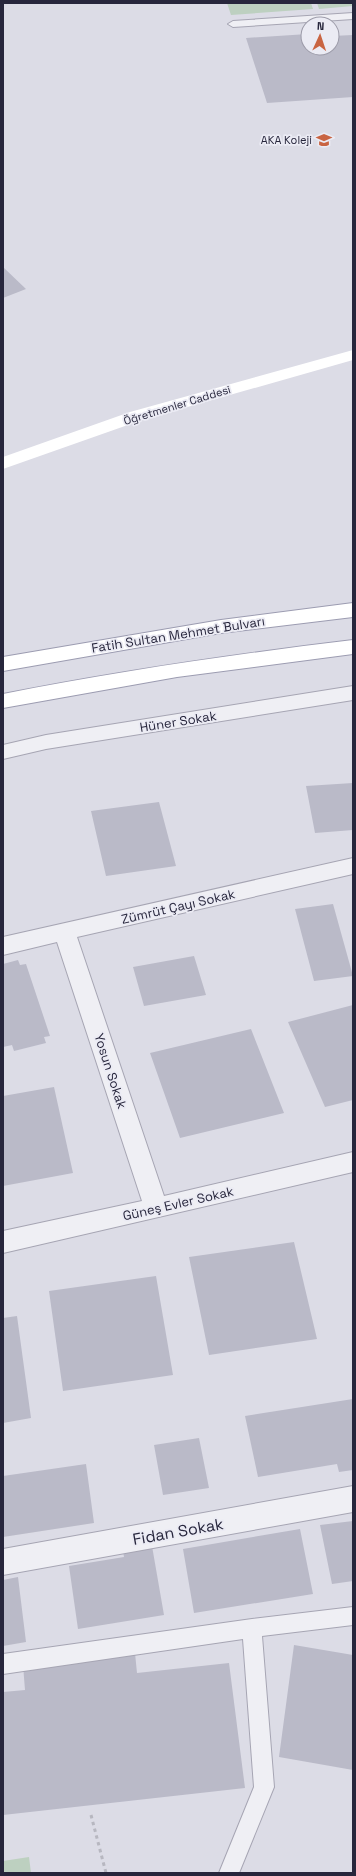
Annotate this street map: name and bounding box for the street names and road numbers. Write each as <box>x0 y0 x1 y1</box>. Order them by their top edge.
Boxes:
street label: Öğretmenler Caddesi <box>122 381 232 428</box>
street label: Fatih Sultan Mehmet Bulvarı <box>90 612 266 657</box>
street label: Hüner Sokak <box>138 707 218 736</box>
street label: Zümrüt Çayı Sokak <box>120 885 237 928</box>
street label: Yosun Sokak <box>90 1031 131 1111</box>
street label: Güneş Evler Sokak <box>121 1182 235 1224</box>
street label: Fidan Sokak <box>131 1513 226 1550</box>

